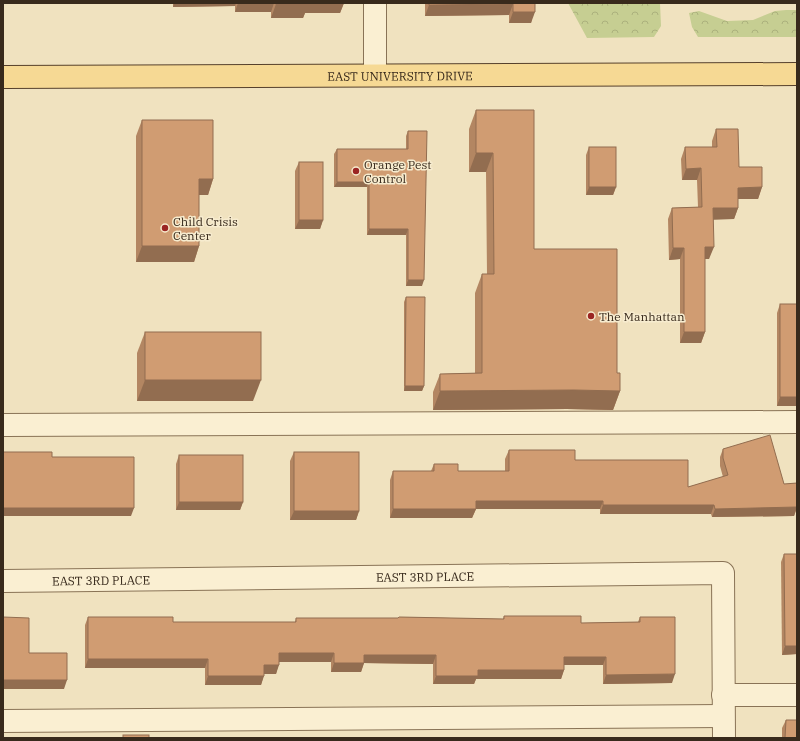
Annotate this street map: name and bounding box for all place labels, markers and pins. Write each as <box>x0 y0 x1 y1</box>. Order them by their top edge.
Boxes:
place label: Orange Pest Control <box>364 157 432 186</box>
marker: Orange Pest Control <box>351 166 361 176</box>
place label: Child Crisis Center <box>173 214 238 243</box>
marker: Child Crisis Center <box>160 223 170 233</box>
place label: The Manhattan <box>599 309 685 324</box>
marker: The Manhattan <box>586 311 596 321</box>

